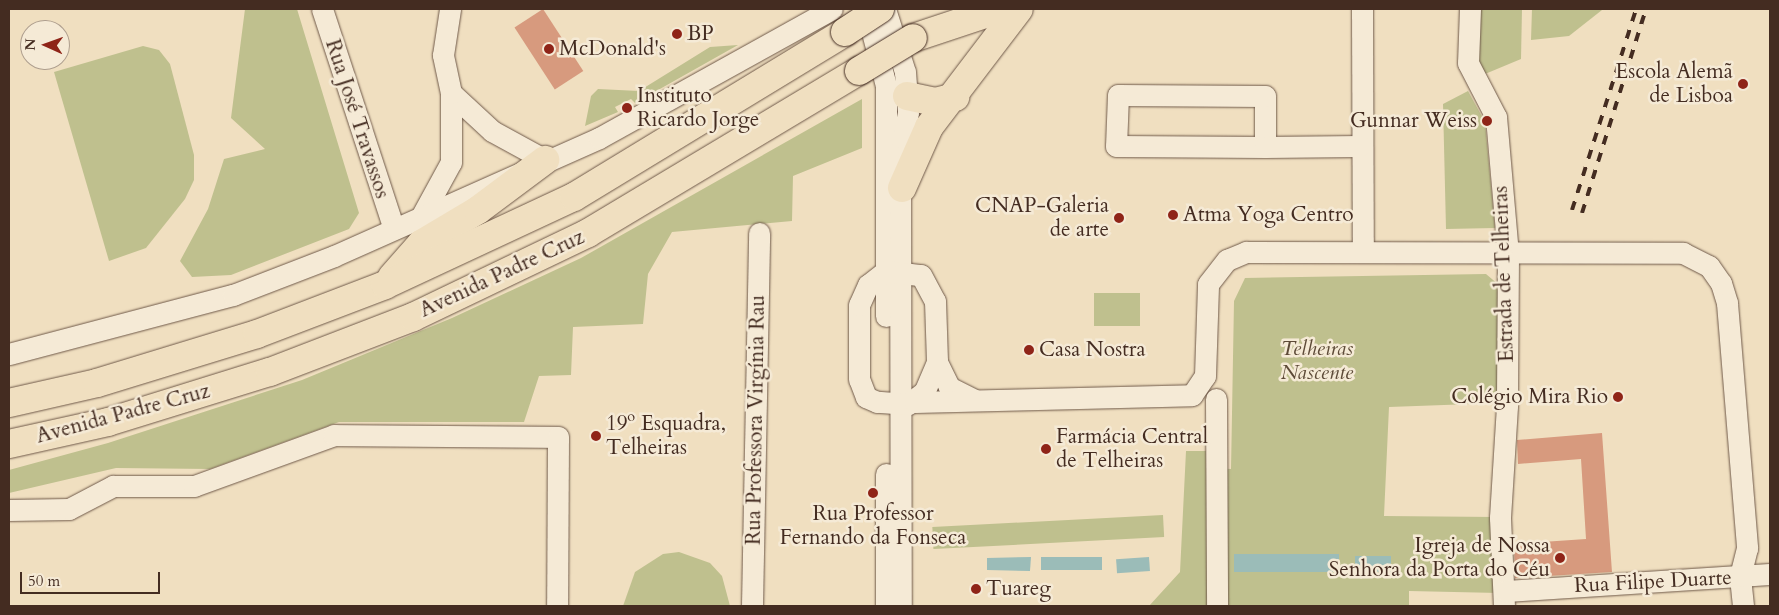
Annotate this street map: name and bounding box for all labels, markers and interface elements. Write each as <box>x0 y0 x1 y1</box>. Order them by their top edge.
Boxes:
north arrow <box>20 20 70 70</box>
place label: BP <box>687 21 714 47</box>
marker: BP <box>671 28 683 40</box>
street label: Rua José Travassos <box>319 36 395 202</box>
place label: McDonald's <box>559 36 666 62</box>
text: N <box>21 38 40 51</box>
marker: McDonald's <box>543 43 555 55</box>
place label: Escola Alemã de Lisboa <box>1615 59 1733 109</box>
marker: Escola Alemã de Lisboa <box>1737 78 1749 90</box>
place label: Instituto Ricardo Jorge <box>637 83 759 133</box>
marker: Instituto Ricardo Jorge <box>621 102 633 114</box>
place label: Gunnar Weiss <box>1350 108 1477 134</box>
marker: Gunnar Weiss <box>1481 115 1493 127</box>
street label: Estrada de Telheiras <box>1488 185 1520 363</box>
place label: CNAP-Galeria de arte <box>975 193 1109 243</box>
place label: Atma Yoga Centro <box>1183 202 1354 228</box>
marker: Atma Yoga Centro <box>1167 209 1179 221</box>
marker: CNAP-Galeria de arte <box>1113 212 1125 224</box>
street label: Avenida Padre Cruz <box>416 225 588 323</box>
street label: Rua Professora Virgínia Rau <box>741 295 771 545</box>
park label: Telheiras Nascente <box>1281 336 1353 386</box>
place label: Casa Nostra <box>1039 337 1146 363</box>
marker: Casa Nostra <box>1023 344 1035 356</box>
street label: Avenida Padre Cruz <box>33 379 213 449</box>
place label: Colégio Mira Rio <box>1451 384 1608 410</box>
marker: Colégio Mira Rio <box>1612 391 1624 403</box>
place label: 19º Esquadra, Telheiras <box>606 411 726 461</box>
place label: Farmácia Central de Telheiras <box>1056 424 1208 474</box>
marker: 19º Esquadra, Telheiras <box>590 430 602 442</box>
marker: Farmácia Central de Telheiras <box>1040 443 1052 455</box>
marker: Rua Professor Fernando da Fonseca <box>867 487 879 499</box>
place label: Rua Professor Fernando da Fonseca <box>780 501 966 551</box>
place label: Igreja de Nossa Senhora da Porta do Céu <box>1329 533 1550 583</box>
marker: Igreja de Nossa Senhora da Porta do Céu <box>1554 552 1566 564</box>
scale bar <box>22 562 162 594</box>
street label: Rua Filipe Duarte <box>1574 565 1732 599</box>
text: 50 m <box>28 571 60 591</box>
place label: Tuareg <box>986 576 1051 602</box>
marker: Tuareg <box>970 583 982 595</box>

